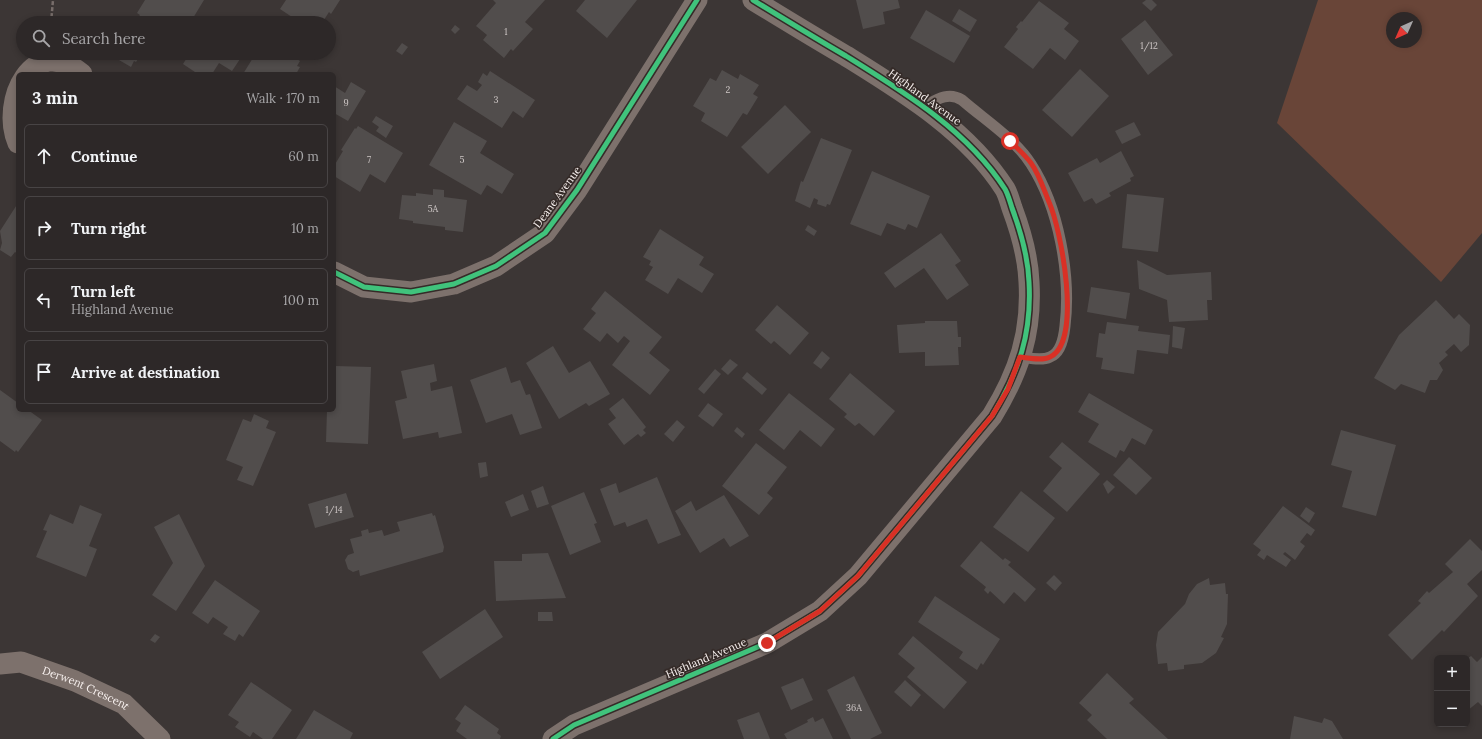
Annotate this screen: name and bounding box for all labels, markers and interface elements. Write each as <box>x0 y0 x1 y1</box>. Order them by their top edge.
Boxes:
north arrow <box>1386 12 1422 48</box>
search box <box>16 16 336 60</box>
house number: 1 <box>504 26 508 37</box>
icon: search <box>30 27 52 49</box>
text: Search here <box>62 29 145 48</box>
house number: 1/12 <box>1140 40 1158 52</box>
street label: Highland Avenue <box>886 66 964 128</box>
house number: 2 <box>726 84 731 95</box>
text: 3 min <box>32 87 78 109</box>
text: Walk · 170 m <box>246 90 320 107</box>
house number: 3 <box>493 94 499 105</box>
house number: 9 <box>343 97 349 108</box>
route start <box>1001 132 1019 150</box>
icon: ahead <box>33 145 55 167</box>
text: Continue <box>71 147 137 166</box>
text: 60 m <box>288 148 319 165</box>
house number: 7 <box>367 154 371 165</box>
house number: 5 <box>460 154 465 165</box>
street label: Deane Avenue <box>530 163 584 231</box>
house number: 5A <box>428 203 439 214</box>
icon: right <box>33 217 55 239</box>
text: Turn right <box>71 219 147 238</box>
text: 10 m <box>291 220 319 237</box>
text: Turn left <box>71 282 135 301</box>
icon: left <box>33 289 55 311</box>
text: 100 m <box>283 292 319 309</box>
text: Highland Avenue <box>71 301 173 318</box>
icon: arrive <box>33 361 55 383</box>
text: Arrive at destination <box>71 363 220 382</box>
house number: 1/14 <box>325 504 343 516</box>
route end <box>758 634 776 652</box>
street label: Highland Avenue <box>663 635 749 681</box>
map controls <box>1434 655 1470 727</box>
button: + <box>1434 655 1470 691</box>
street label: Derwent Crescent <box>41 663 133 713</box>
button: − <box>1434 691 1470 727</box>
house number: 36A <box>846 702 862 713</box>

